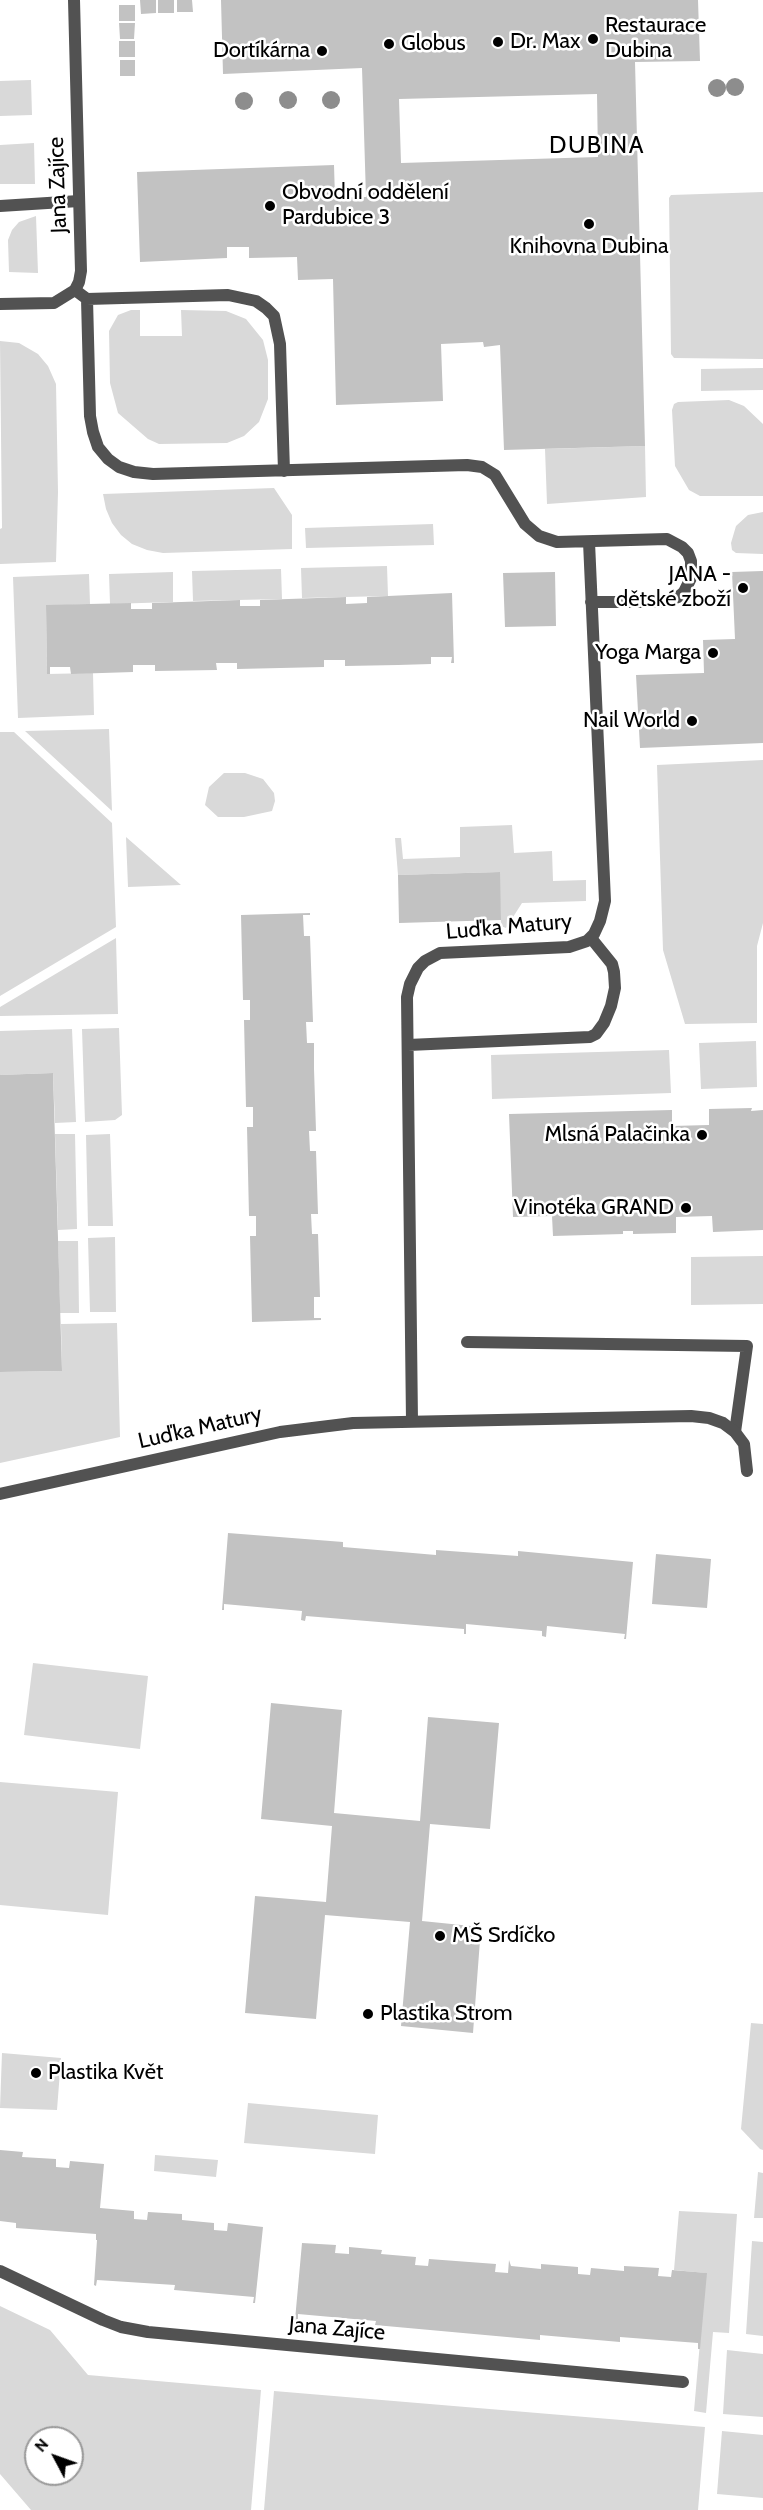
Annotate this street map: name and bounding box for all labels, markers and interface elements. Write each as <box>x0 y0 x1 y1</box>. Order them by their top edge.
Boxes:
place label: Restaurace Dubina <box>605 13 706 64</box>
place label: Dr. Max <box>510 29 580 55</box>
place label: Globus <box>401 31 466 57</box>
marker: Restaurace Dubina <box>586 32 600 46</box>
marker: Dr. Max <box>491 35 505 49</box>
marker: Globus <box>382 37 396 51</box>
place label: Dortíkárna <box>213 38 310 64</box>
marker: Dortíkárna <box>315 44 329 58</box>
district label: DUBINA <box>549 132 645 160</box>
street label: Jana Zajíce <box>43 136 73 234</box>
place label: Obvodní oddělení Pardubice 3 <box>282 180 449 231</box>
marker: Obvodní oddělení Pardubice 3 <box>263 199 277 213</box>
marker: Knihovna Dubina <box>582 217 596 231</box>
place label: Knihovna Dubina <box>510 234 668 260</box>
place label: JANA - dětské zboží <box>616 562 731 614</box>
marker: JANA - dětské zboží <box>736 581 750 595</box>
place label: Yoga Marga <box>595 640 701 666</box>
marker: Yoga Marga <box>706 646 720 660</box>
place label: Nail World <box>583 708 680 734</box>
marker: Nail World <box>685 714 699 728</box>
street label: Luďka Matury <box>445 908 573 946</box>
place label: Mlsná Palačinka <box>544 1122 690 1148</box>
marker: Mlsná Palačinka <box>695 1128 709 1142</box>
place label: Vinotéka GRAND <box>514 1195 674 1221</box>
marker: Vinotéka GRAND <box>679 1201 693 1215</box>
street label: Luďka Matury <box>135 1401 265 1455</box>
place label: MŠ Srdíčko <box>452 1923 555 1949</box>
marker: MŠ Srdíčko <box>433 1929 447 1943</box>
place label: Plastika Strom <box>380 2001 513 2027</box>
marker: Plastika Strom <box>361 2007 375 2021</box>
place label: Plastika Květ <box>48 2060 163 2086</box>
marker: Plastika Květ <box>29 2066 43 2080</box>
street label: Jana Zajíce <box>288 2312 386 2346</box>
north arrow <box>24 2426 84 2486</box>
text: N <box>31 2435 52 2456</box>

